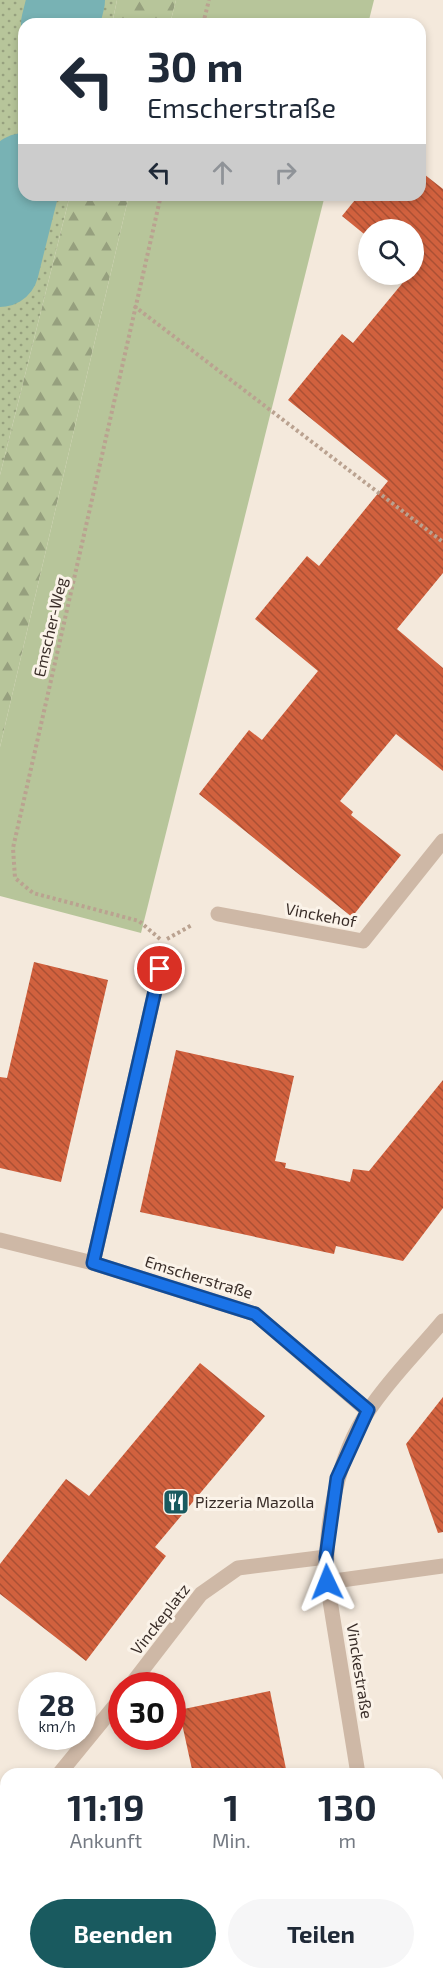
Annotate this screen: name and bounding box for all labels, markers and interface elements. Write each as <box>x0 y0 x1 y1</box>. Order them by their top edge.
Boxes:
text: 30 m <box>147 40 243 90</box>
icon: left <box>48 42 126 120</box>
text: Emscherstraße <box>147 91 336 123</box>
icon: left <box>143 156 176 189</box>
icon: ahead <box>206 156 239 189</box>
icon: right <box>269 156 302 189</box>
map controls <box>358 219 424 285</box>
button: search <box>358 219 424 285</box>
street label: Emscher-Weg <box>29 575 70 679</box>
street label: Vinckehof <box>284 898 359 931</box>
pin <box>134 943 185 994</box>
icon: arrive <box>143 952 176 985</box>
street label: Emscherstraße <box>143 1251 256 1302</box>
restaurant icon: Pizzeria Mazolla <box>161 1487 191 1517</box>
place label: Pizzeria Mazolla <box>195 1492 314 1511</box>
position arrow <box>295 1550 359 1614</box>
street label: Vinckeplatz <box>126 1580 193 1658</box>
street label: Vinckestraße <box>344 1622 377 1720</box>
speed limit sign: 30 <box>108 1672 186 1750</box>
text: 28 <box>39 1686 75 1722</box>
text: km/h <box>38 1717 76 1735</box>
text: 11:19 <box>67 1785 145 1828</box>
text: 1 <box>223 1785 239 1828</box>
text: 130 <box>318 1785 377 1828</box>
text: Ankunft <box>70 1828 142 1852</box>
text: Min. <box>212 1828 251 1852</box>
text: m <box>339 1828 356 1852</box>
button: Beenden <box>30 1899 216 1968</box>
button: Teilen <box>228 1899 414 1968</box>

